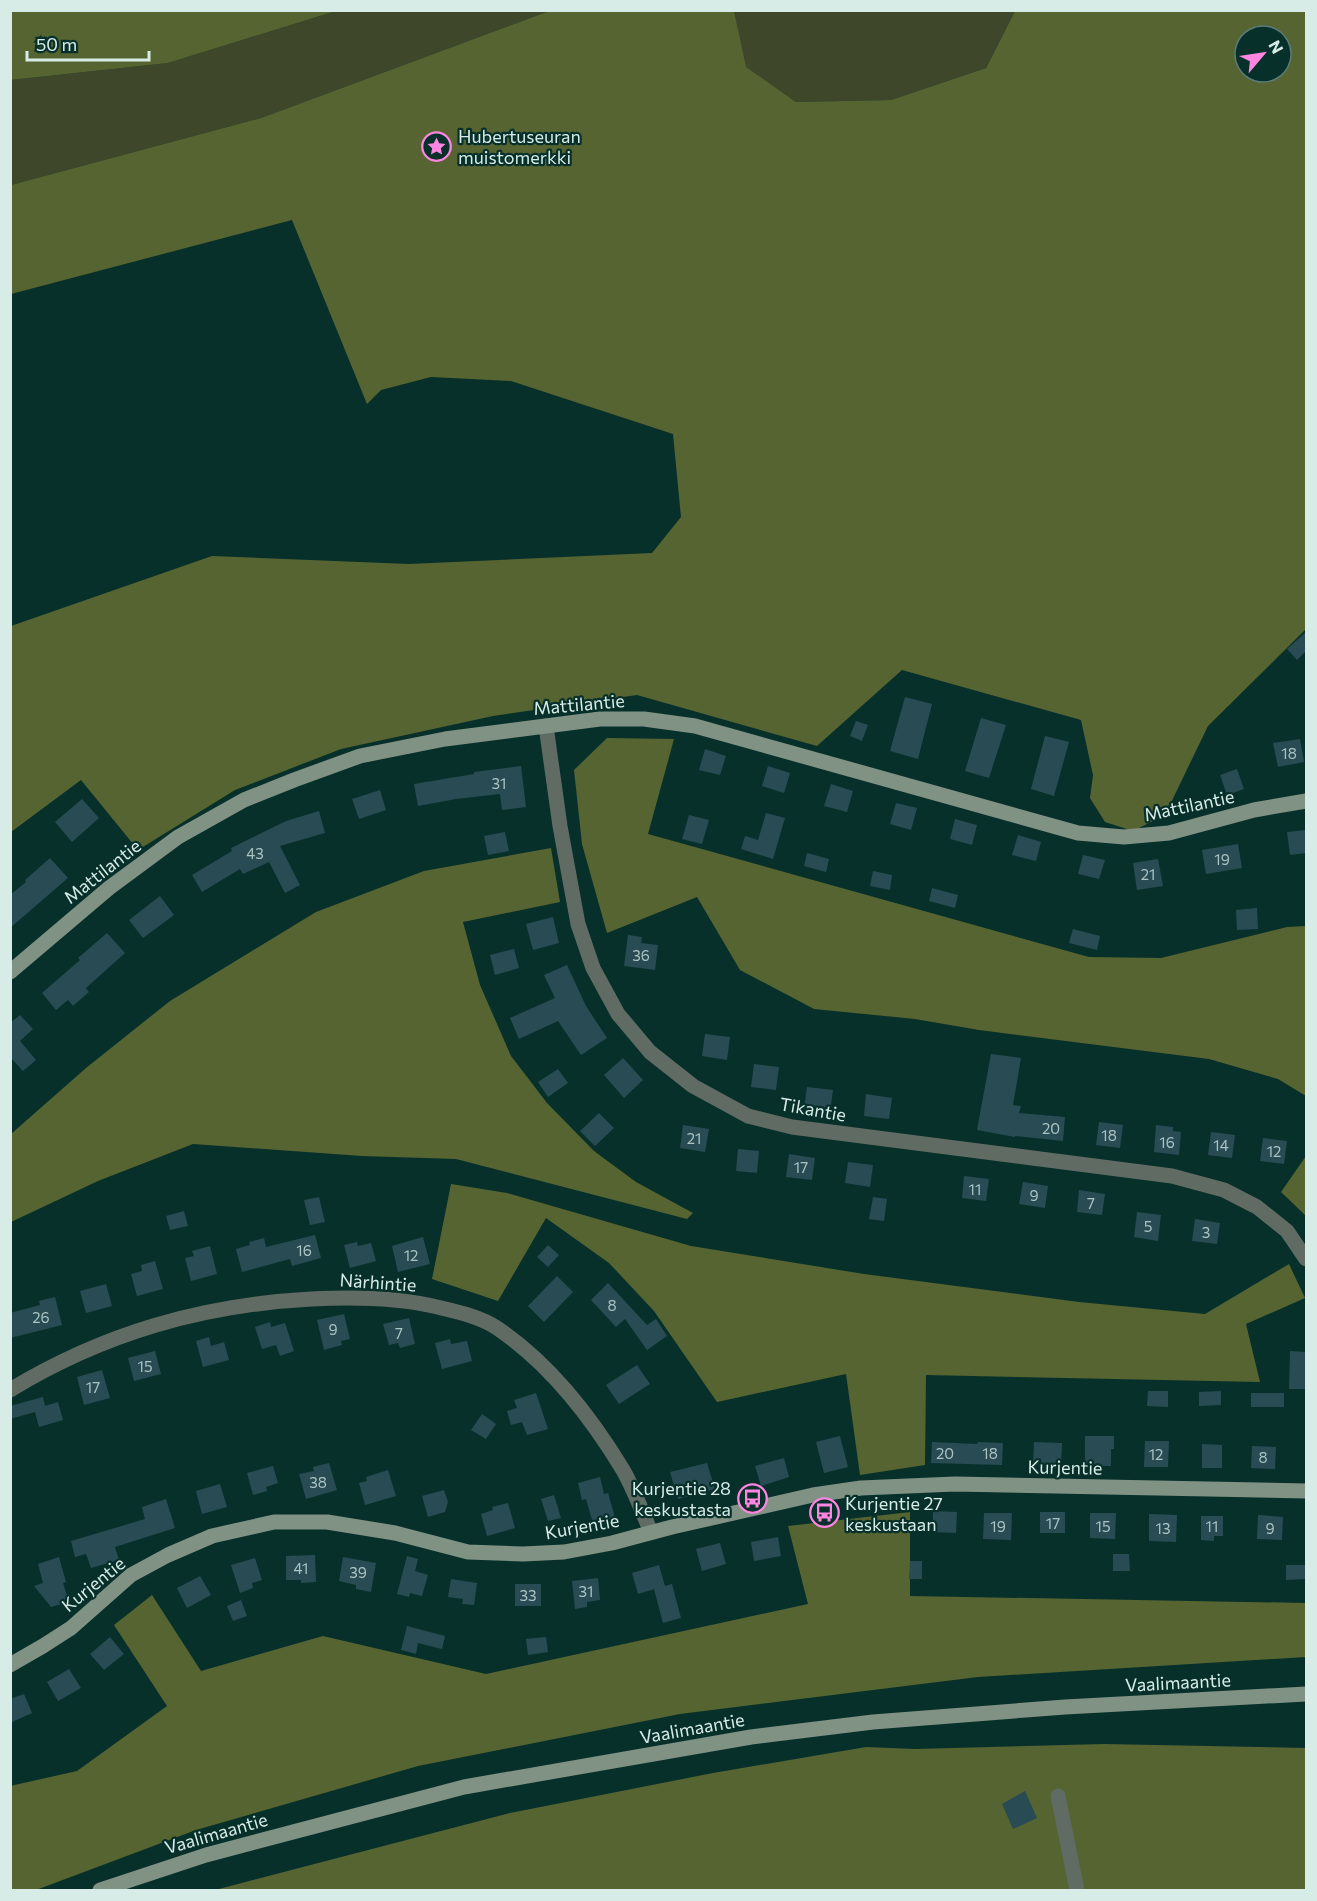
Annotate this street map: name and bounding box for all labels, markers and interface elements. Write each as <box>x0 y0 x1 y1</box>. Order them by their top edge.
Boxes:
scale bar <box>27 24 148 62</box>
north arrow <box>1233 24 1293 84</box>
text: 50 m <box>36 33 77 55</box>
text: N <box>1265 37 1288 56</box>
place label: Hubertuseuran muistomerkki <box>458 125 581 168</box>
place icon: Hubertuseuran muistomerkki <box>421 130 453 162</box>
street label: Mattilantie <box>532 689 626 719</box>
house number: 18 <box>1281 744 1297 762</box>
house number: 31 <box>492 774 506 792</box>
street label: Mattilantie <box>1142 785 1236 825</box>
street label: Mattilantie <box>59 834 145 908</box>
house number: 43 <box>246 844 264 862</box>
house number: 19 <box>1214 850 1230 868</box>
house number: 21 <box>1141 865 1155 883</box>
house number: 36 <box>632 946 650 964</box>
street label: Tikantie <box>778 1092 848 1126</box>
house number: 20 <box>1042 1119 1060 1137</box>
house number: 18 <box>1101 1126 1117 1144</box>
house number: 21 <box>687 1129 701 1147</box>
house number: 16 <box>1159 1133 1175 1151</box>
house number: 14 <box>1213 1136 1229 1154</box>
house number: 12 <box>1267 1142 1281 1160</box>
house number: 17 <box>794 1158 808 1176</box>
house number: 11 <box>969 1180 981 1198</box>
house number: 9 <box>1029 1186 1039 1204</box>
house number: 7 <box>1087 1194 1095 1212</box>
house number: 5 <box>1144 1217 1152 1235</box>
house number: 3 <box>1202 1223 1210 1241</box>
house number: 16 <box>296 1241 312 1259</box>
house number: 12 <box>404 1246 418 1264</box>
street label: Närhintie <box>339 1268 417 1296</box>
house number: 8 <box>607 1296 617 1314</box>
house number: 26 <box>32 1308 50 1326</box>
house number: 9 <box>328 1320 338 1338</box>
house number: 7 <box>395 1324 403 1342</box>
house number: 15 <box>137 1357 153 1375</box>
house number: 17 <box>86 1378 100 1396</box>
house number: 20 <box>936 1444 954 1462</box>
house number: 18 <box>982 1444 998 1462</box>
house number: 12 <box>1149 1445 1163 1463</box>
house number: 8 <box>1258 1448 1268 1466</box>
street label: Kurjentie <box>1027 1455 1103 1479</box>
house number: 38 <box>309 1473 327 1491</box>
place label: Kurjentie 28 keskustasta <box>632 1477 731 1520</box>
bus stop icon: Kurjentie 28 keskustasta <box>736 1482 768 1514</box>
place label: Kurjentie 27 keskustaan <box>845 1492 943 1535</box>
bus stop icon: Kurjentie 27 keskustaan <box>808 1497 840 1529</box>
street label: Kurjentie <box>543 1509 621 1543</box>
house number: 17 <box>1046 1514 1060 1532</box>
house number: 19 <box>990 1517 1006 1535</box>
house number: 15 <box>1095 1517 1111 1535</box>
house number: 11 <box>1206 1517 1218 1535</box>
house number: 13 <box>1156 1519 1170 1537</box>
house number: 9 <box>1265 1519 1275 1537</box>
street label: Kurjentie <box>57 1552 129 1616</box>
house number: 41 <box>294 1559 308 1577</box>
house number: 39 <box>349 1563 367 1581</box>
house number: 31 <box>579 1582 593 1600</box>
house number: 33 <box>519 1586 537 1604</box>
street label: Vaalimaantie <box>1125 1668 1231 1696</box>
street label: Vaalimaantie <box>638 1708 746 1748</box>
street label: Vaalimaantie <box>162 1808 270 1858</box>

